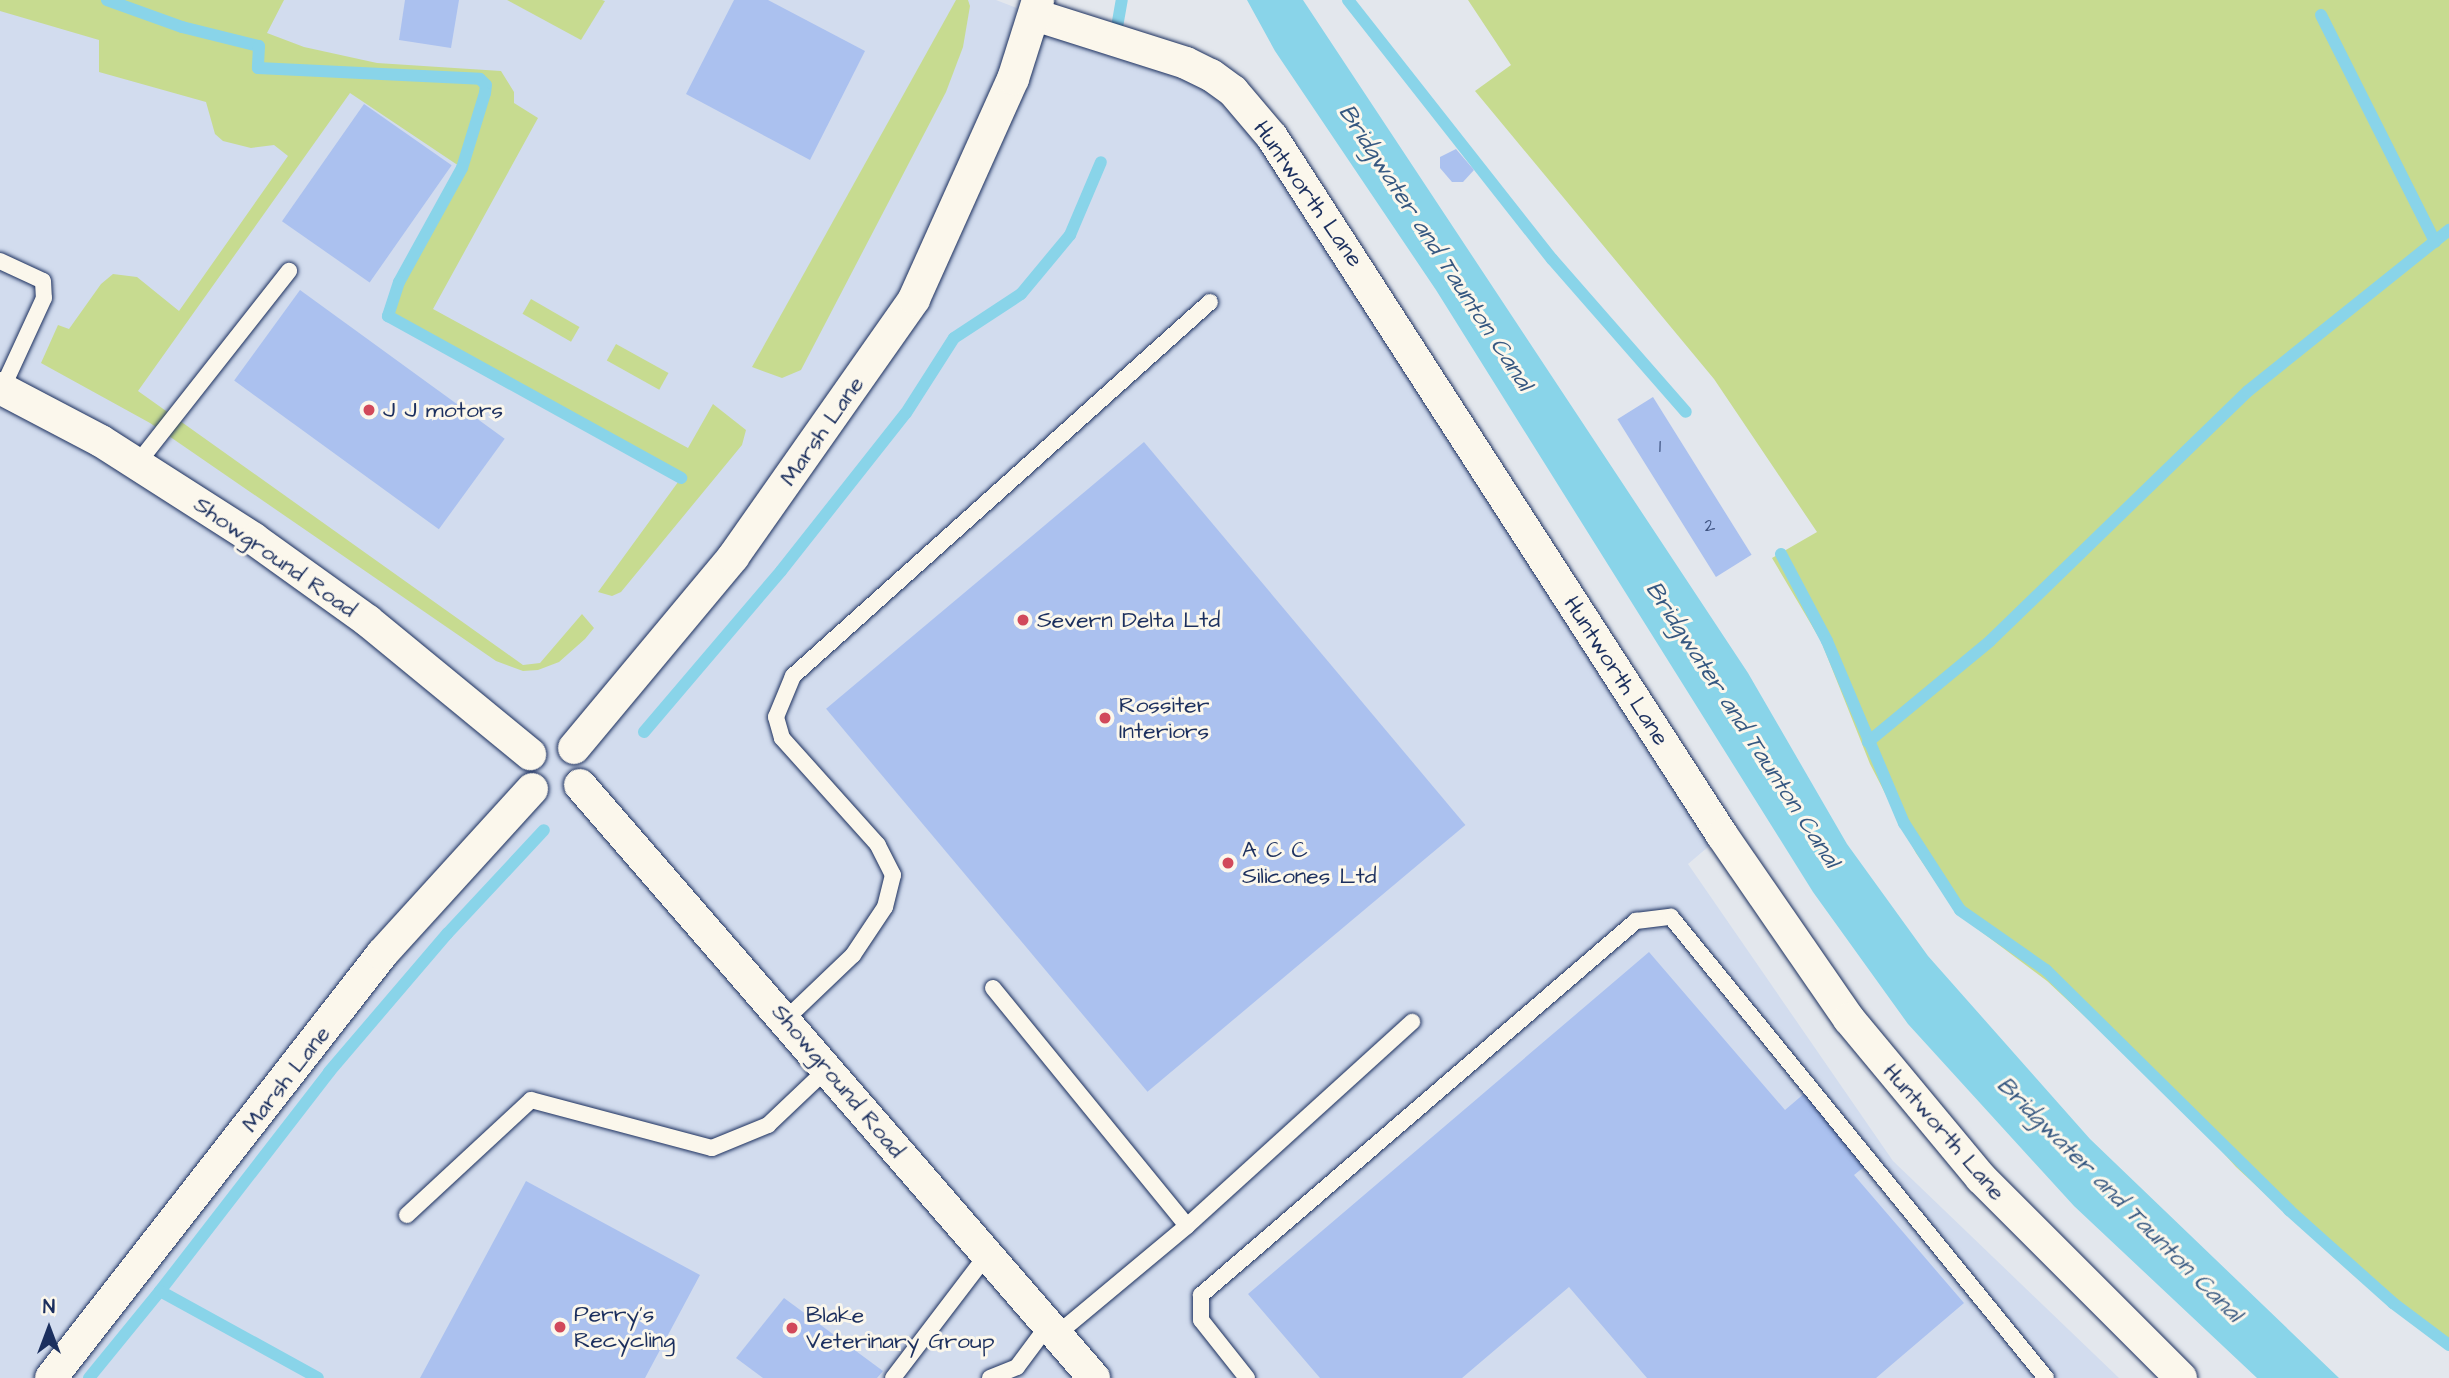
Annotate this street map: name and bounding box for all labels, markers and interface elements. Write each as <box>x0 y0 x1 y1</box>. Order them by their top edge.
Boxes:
water label: Bridgwater and Taunton Canal <box>1332 100 1538 396</box>
street label: Huntworth Lane <box>1247 116 1369 272</box>
street label: Marsh Lane <box>774 371 870 491</box>
place label: J J motors <box>383 396 503 424</box>
marker: J J motors <box>361 402 377 418</box>
house number: 1 <box>1659 436 1661 458</box>
street label: Showground Road <box>188 491 362 623</box>
house number: 2 <box>1705 515 1715 537</box>
water label: Bridgwater and Taunton Canal <box>1639 577 1845 873</box>
street label: Huntworth Lane <box>1558 591 1674 751</box>
place label: Severn Delta Ltd <box>1037 606 1220 634</box>
marker: Severn Delta Ltd <box>1015 612 1031 628</box>
place label: Rossiter Interiors <box>1119 691 1209 745</box>
marker: Rossiter Interiors <box>1097 710 1113 726</box>
place label: A C C Silicones Ltd <box>1242 836 1377 890</box>
marker: A C C Silicones Ltd <box>1220 855 1236 871</box>
street label: Showground Road <box>766 999 910 1163</box>
street label: Marsh Lane <box>236 1020 336 1138</box>
street label: Huntworth Lane <box>1877 1058 2011 1206</box>
water label: Bridgwater and Taunton Canal <box>1990 1071 2248 1329</box>
north arrow <box>14 1294 84 1364</box>
text: N <box>43 1294 55 1321</box>
place label: Perry's Recycling <box>574 1300 675 1354</box>
place label: Blake Veterinary Group <box>806 1301 995 1355</box>
marker: Perry's Recycling <box>552 1319 568 1335</box>
marker: Blake Veterinary Group <box>784 1320 800 1336</box>

